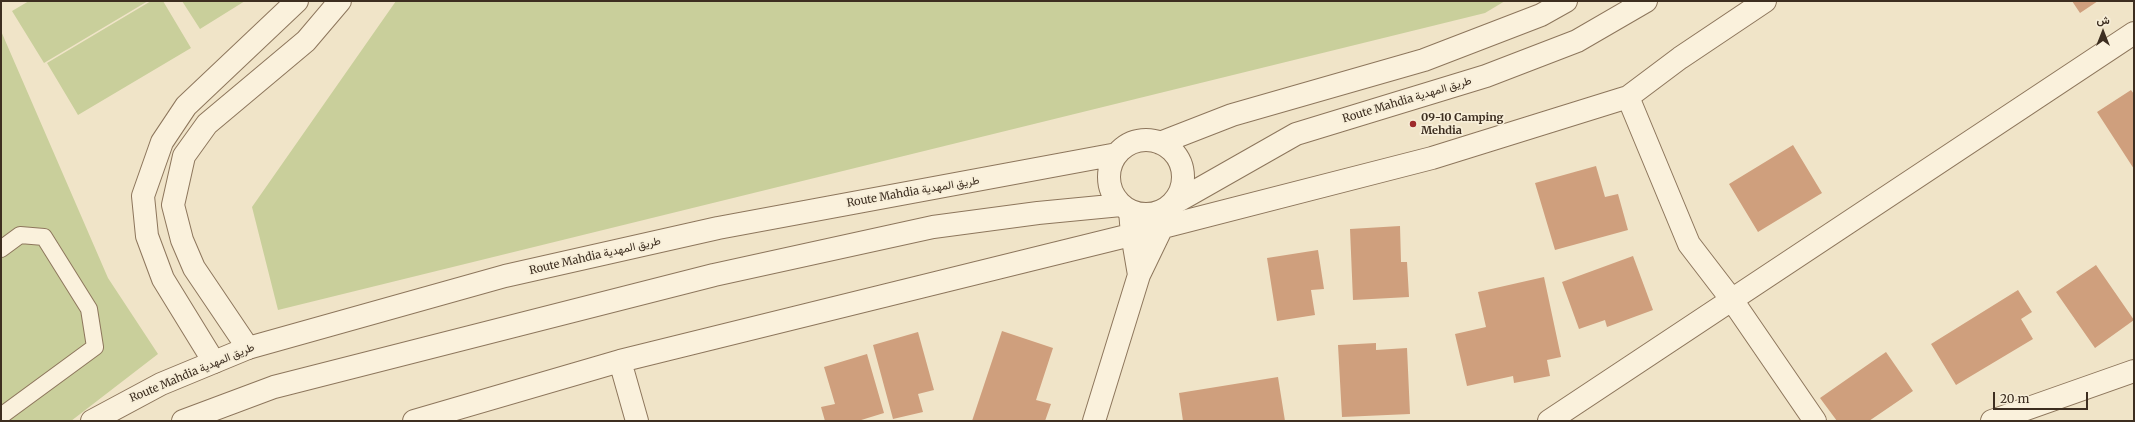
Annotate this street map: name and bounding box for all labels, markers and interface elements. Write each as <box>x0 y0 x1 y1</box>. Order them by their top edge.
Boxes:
north arrow <box>2083 12 2123 52</box>
text: ش <box>2096 13 2110 27</box>
street label: Route Mahdia طريق المهدية <box>1341 74 1473 126</box>
place label: 09-10 Camping Mehdia <box>1421 111 1503 137</box>
marker: 09-10 Camping Mehdia <box>1408 119 1418 129</box>
street label: Route Mahdia طريق المهدية <box>846 174 980 210</box>
street label: Route Mahdia طريق المهدية <box>528 234 662 278</box>
street label: Route Mahdia طريق المهدية <box>128 341 256 405</box>
scale bar <box>1995 384 2090 410</box>
text: 20 m <box>2000 391 2029 406</box>

